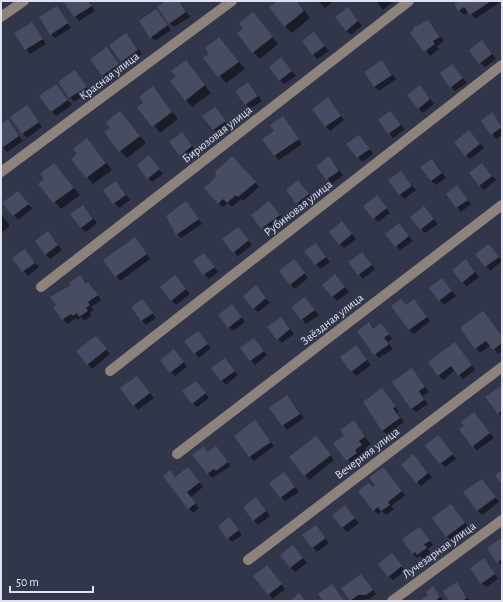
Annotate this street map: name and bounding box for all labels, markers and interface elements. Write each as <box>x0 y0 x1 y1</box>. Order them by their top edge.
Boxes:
street label: Красная улица <box>77 50 142 103</box>
street label: Бирюзовая улица <box>180 103 255 166</box>
street label: Рубиновая улица <box>262 177 335 239</box>
street label: Звёздная улица <box>298 291 367 348</box>
street label: Вечерняя улица <box>333 425 402 482</box>
street label: Лучезарная улица <box>400 519 479 581</box>
scale bar <box>10 568 93 594</box>
text: 50 m <box>16 576 39 588</box>

